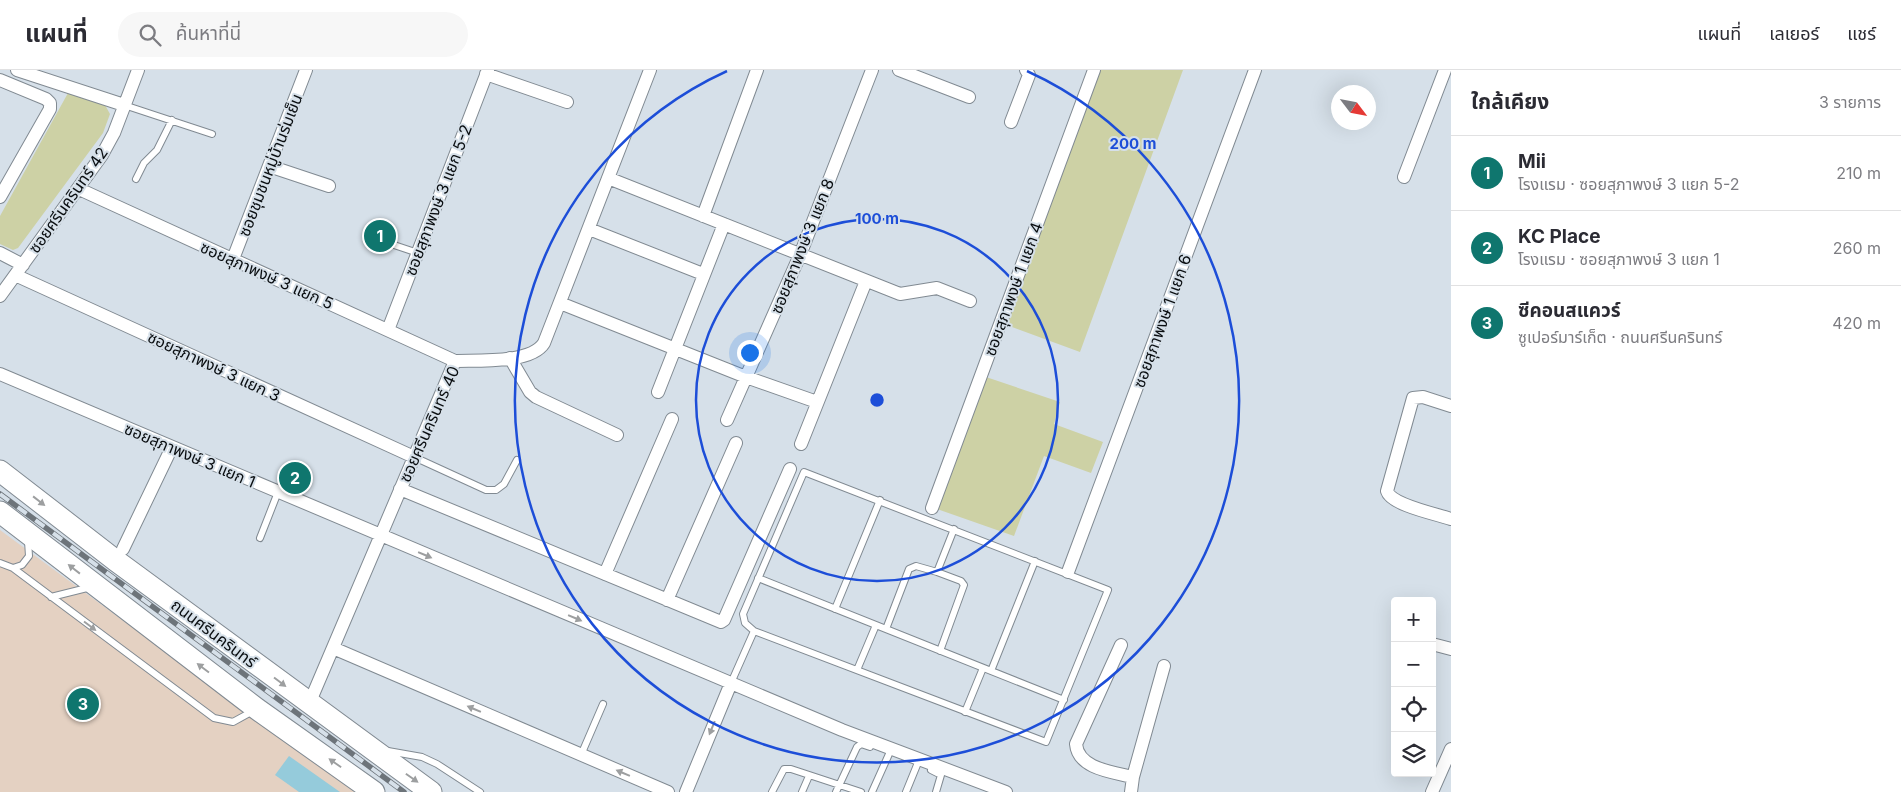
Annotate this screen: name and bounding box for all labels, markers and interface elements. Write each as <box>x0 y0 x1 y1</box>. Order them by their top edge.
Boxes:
search box <box>118 12 468 57</box>
text: แผนที่ <box>25 19 88 48</box>
icon: search <box>136 21 164 49</box>
text: ค้นหาที่นี่ <box>176 22 241 45</box>
text: แผนที่ <box>1697 23 1741 44</box>
text: เลเยอร์ <box>1769 23 1819 44</box>
text: แชร์ <box>1847 23 1876 44</box>
north arrow <box>1331 85 1376 130</box>
text: ใกล้เคียง <box>1471 89 1549 114</box>
street label: ซอยชุมชนหมู่บ้านร่มเย็น <box>234 91 306 239</box>
text: 3 รายการ <box>1819 92 1881 112</box>
street label: ซอยสุภาพงษ์ 3 แยก 5-2 <box>400 122 476 278</box>
text: 200 m <box>1110 134 1156 153</box>
street label: ซอยศรีนครินทร์ 42 <box>24 143 112 257</box>
text: Mii <box>1518 150 1546 173</box>
text: 1 <box>1484 163 1490 183</box>
text: 210 m <box>1836 163 1881 183</box>
text: โรงแรม · ซอยสุภาพงษ์ 3 แยก 5-2 <box>1518 174 1740 194</box>
street label: ซอยสุภาพงษ์ 3 แยก 8 <box>766 176 838 316</box>
text: 100 m <box>855 209 899 228</box>
pin: 1 <box>364 217 396 255</box>
street label: ซอยสุภาพงษ์ 1 แยก 4 <box>980 219 1046 359</box>
text: KC Place <box>1518 225 1600 248</box>
street label: ซอยสุภาพงษ์ 3 แยก 5 <box>197 237 337 313</box>
text: 2 <box>1482 238 1492 258</box>
text: 260 m <box>1833 238 1881 258</box>
text: โรงแรม · ซอยสุภาพงษ์ 3 แยก 1 <box>1518 249 1720 269</box>
street label: ซอยสุภาพงษ์ 1 แยก 6 <box>1129 252 1195 390</box>
text: ซีคอนสแควร์ <box>1518 299 1621 322</box>
text: 3 <box>1482 313 1492 333</box>
text: 420 m <box>1832 313 1881 333</box>
street label: ซอยสุภาพงษ์ 3 แยก 3 <box>145 327 283 405</box>
text: ซูเปอร์มาร์เก็ต · ถนนศรีนครินทร์ <box>1518 327 1722 347</box>
your location <box>737 340 763 366</box>
street label: ซอยศรีนครินทร์ 40 <box>394 363 464 485</box>
centre of rings <box>868 391 886 409</box>
street label: ซอยสุภาพงษ์ 3 แยก 1 <box>121 418 259 492</box>
pin: 2 <box>279 459 311 497</box>
one-way arrow <box>32 495 45 506</box>
one-way arrow <box>418 551 432 559</box>
one-way arrow <box>67 564 81 574</box>
street label: ถนนศรีนครินทร์ <box>167 594 261 672</box>
map controls <box>1391 597 1436 777</box>
button: + <box>1391 597 1436 642</box>
one-way arrow <box>568 614 582 622</box>
one-way arrow <box>83 620 96 631</box>
button: − <box>1391 642 1436 687</box>
one-way arrow <box>196 663 210 673</box>
one-way arrow <box>273 677 286 688</box>
pin: 3 <box>67 685 99 723</box>
button: locate <box>1391 687 1436 732</box>
one-way arrow <box>467 704 481 712</box>
one-way arrow <box>708 721 716 736</box>
button: layers <box>1391 732 1436 777</box>
one-way arrow <box>328 758 342 768</box>
one-way arrow <box>616 768 630 776</box>
one-way arrow <box>405 773 419 783</box>

